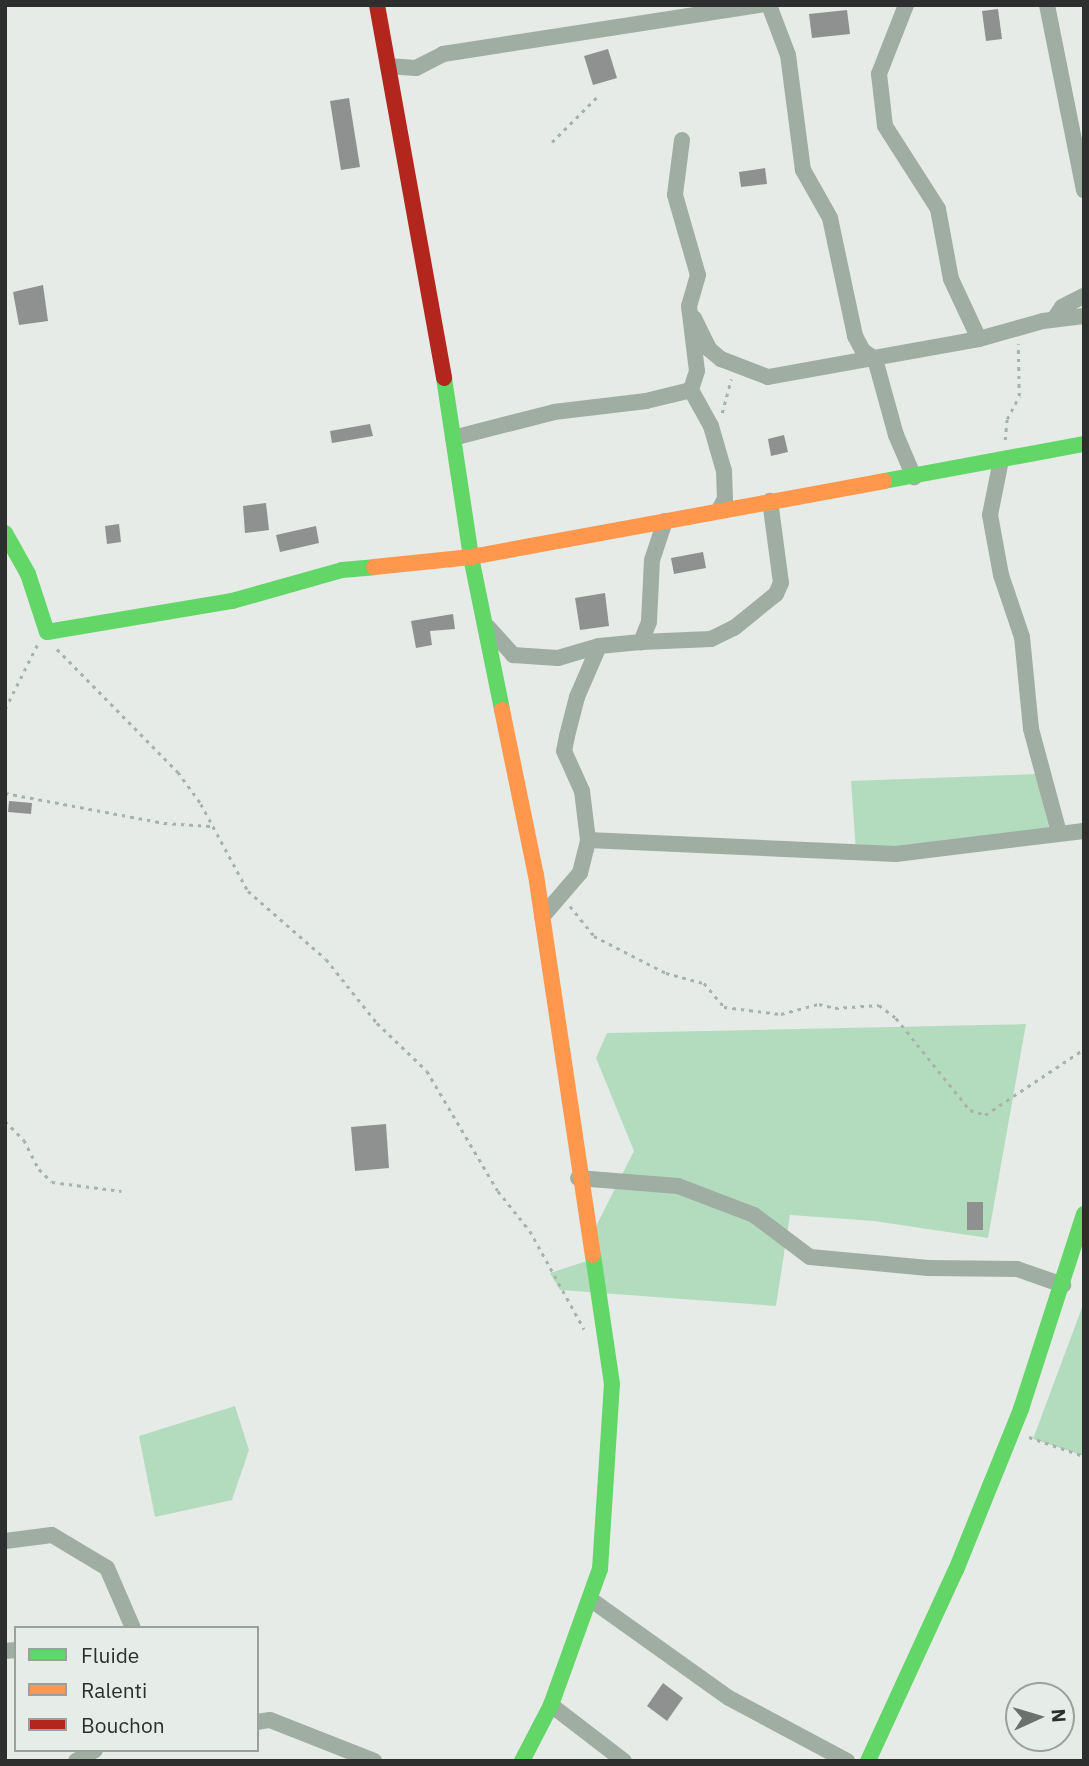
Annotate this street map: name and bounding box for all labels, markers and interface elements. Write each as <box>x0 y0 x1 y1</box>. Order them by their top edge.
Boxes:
legend <box>14 1626 259 1752</box>
text: Fluide <box>81 1641 139 1669</box>
text: Ralenti <box>81 1676 147 1704</box>
north arrow <box>1005 1682 1075 1752</box>
text: N <box>1047 1708 1071 1723</box>
text: Bouchon <box>81 1711 165 1739</box>

